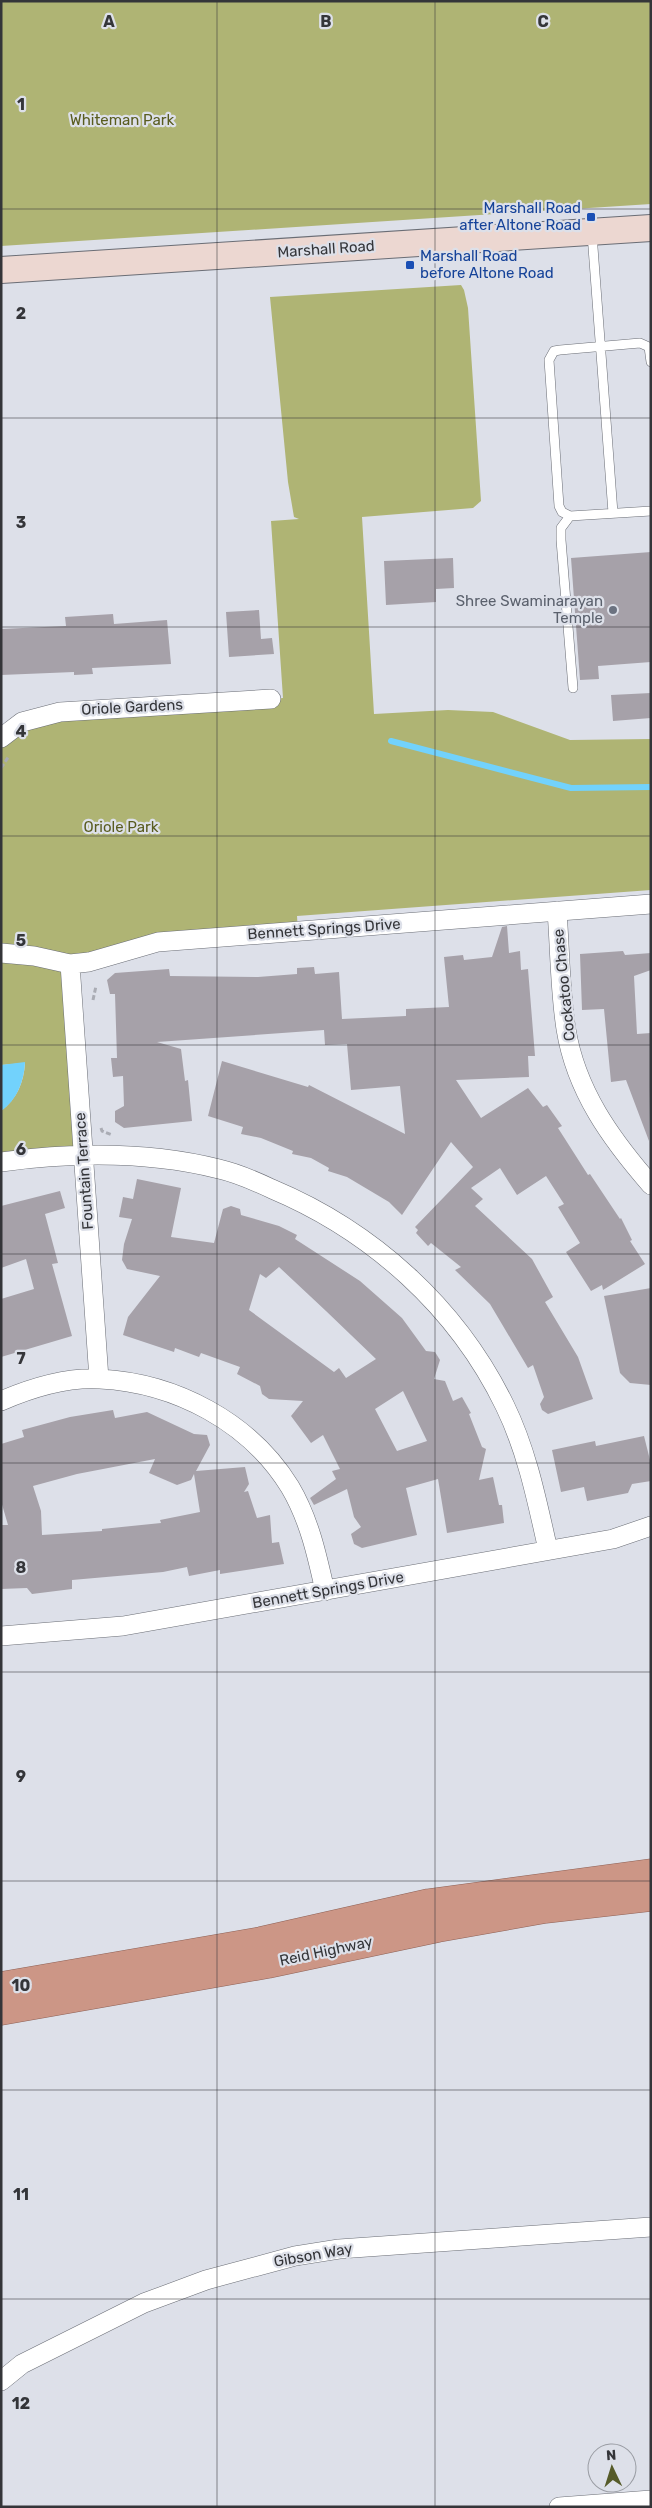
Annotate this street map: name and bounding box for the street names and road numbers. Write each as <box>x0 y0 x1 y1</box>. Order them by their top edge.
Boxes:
street label: Marshall Road <box>277 237 375 261</box>
street label: Oriole Gardens <box>81 695 184 719</box>
street label: Bennett Springs Drive <box>247 915 401 943</box>
street label: Cockatoo Chase <box>549 928 579 1042</box>
street label: Fountain Terrace <box>71 1112 97 1230</box>
street label: Bennett Springs Drive <box>251 1568 405 1612</box>
street label: Reid Highway <box>278 1932 374 1970</box>
street label: Gibson Way <box>272 2239 354 2271</box>

